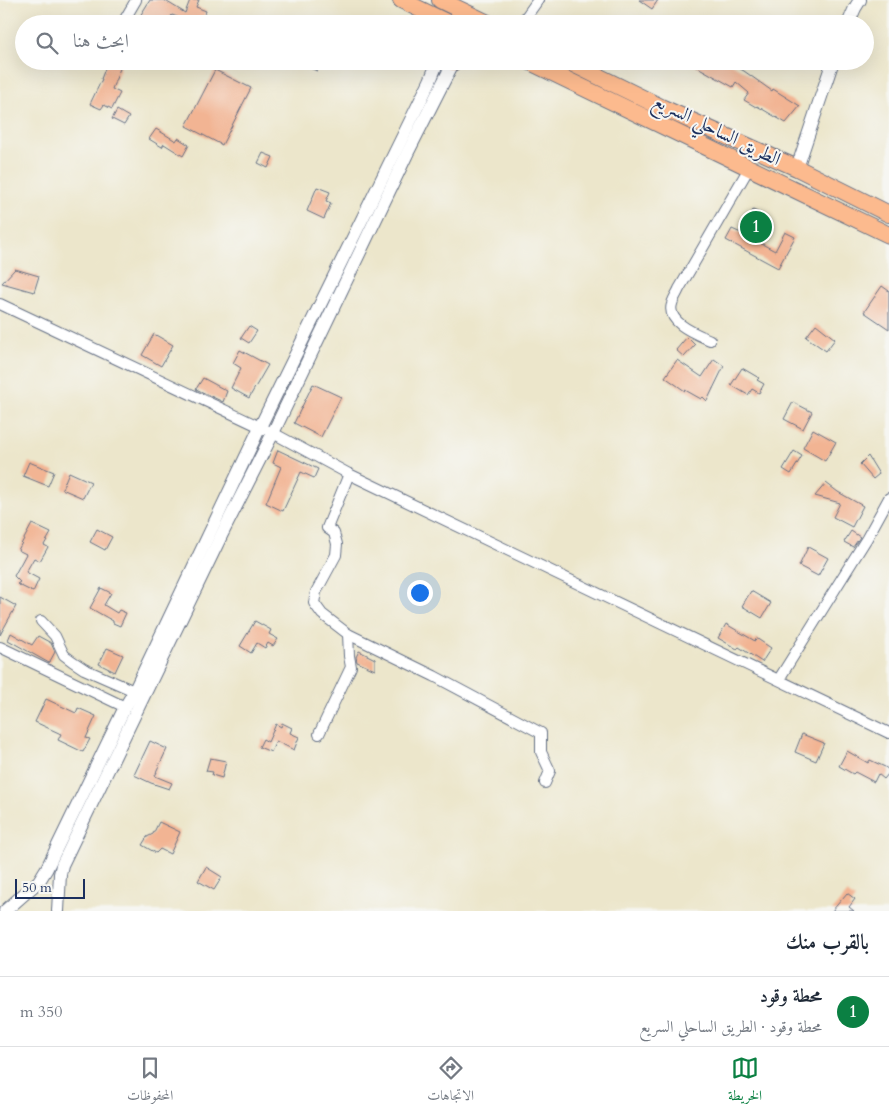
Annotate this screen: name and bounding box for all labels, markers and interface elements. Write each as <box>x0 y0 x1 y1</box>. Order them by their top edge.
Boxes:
search box <box>15 15 874 70</box>
text: ابحث هنا <box>73 28 129 54</box>
icon: search <box>33 29 61 57</box>
street label: الطريق الساحلي السريع <box>647 88 785 177</box>
pin: 1 <box>740 208 772 246</box>
your location <box>407 580 433 606</box>
scale bar <box>15 876 85 899</box>
text: 50 m <box>22 878 52 897</box>
text: بالقرب منك <box>786 928 869 957</box>
text: محطة وقود <box>759 983 822 1009</box>
text: 350 m <box>20 1001 62 1023</box>
text: 1 <box>849 1001 857 1023</box>
text: محطة وقود · الطريق الساحلي السريع <box>639 1016 822 1038</box>
tab: المحفوظات <box>127 1054 173 1109</box>
tab: الاتجاهات <box>427 1054 474 1109</box>
tab: الخريطة <box>728 1054 762 1109</box>

